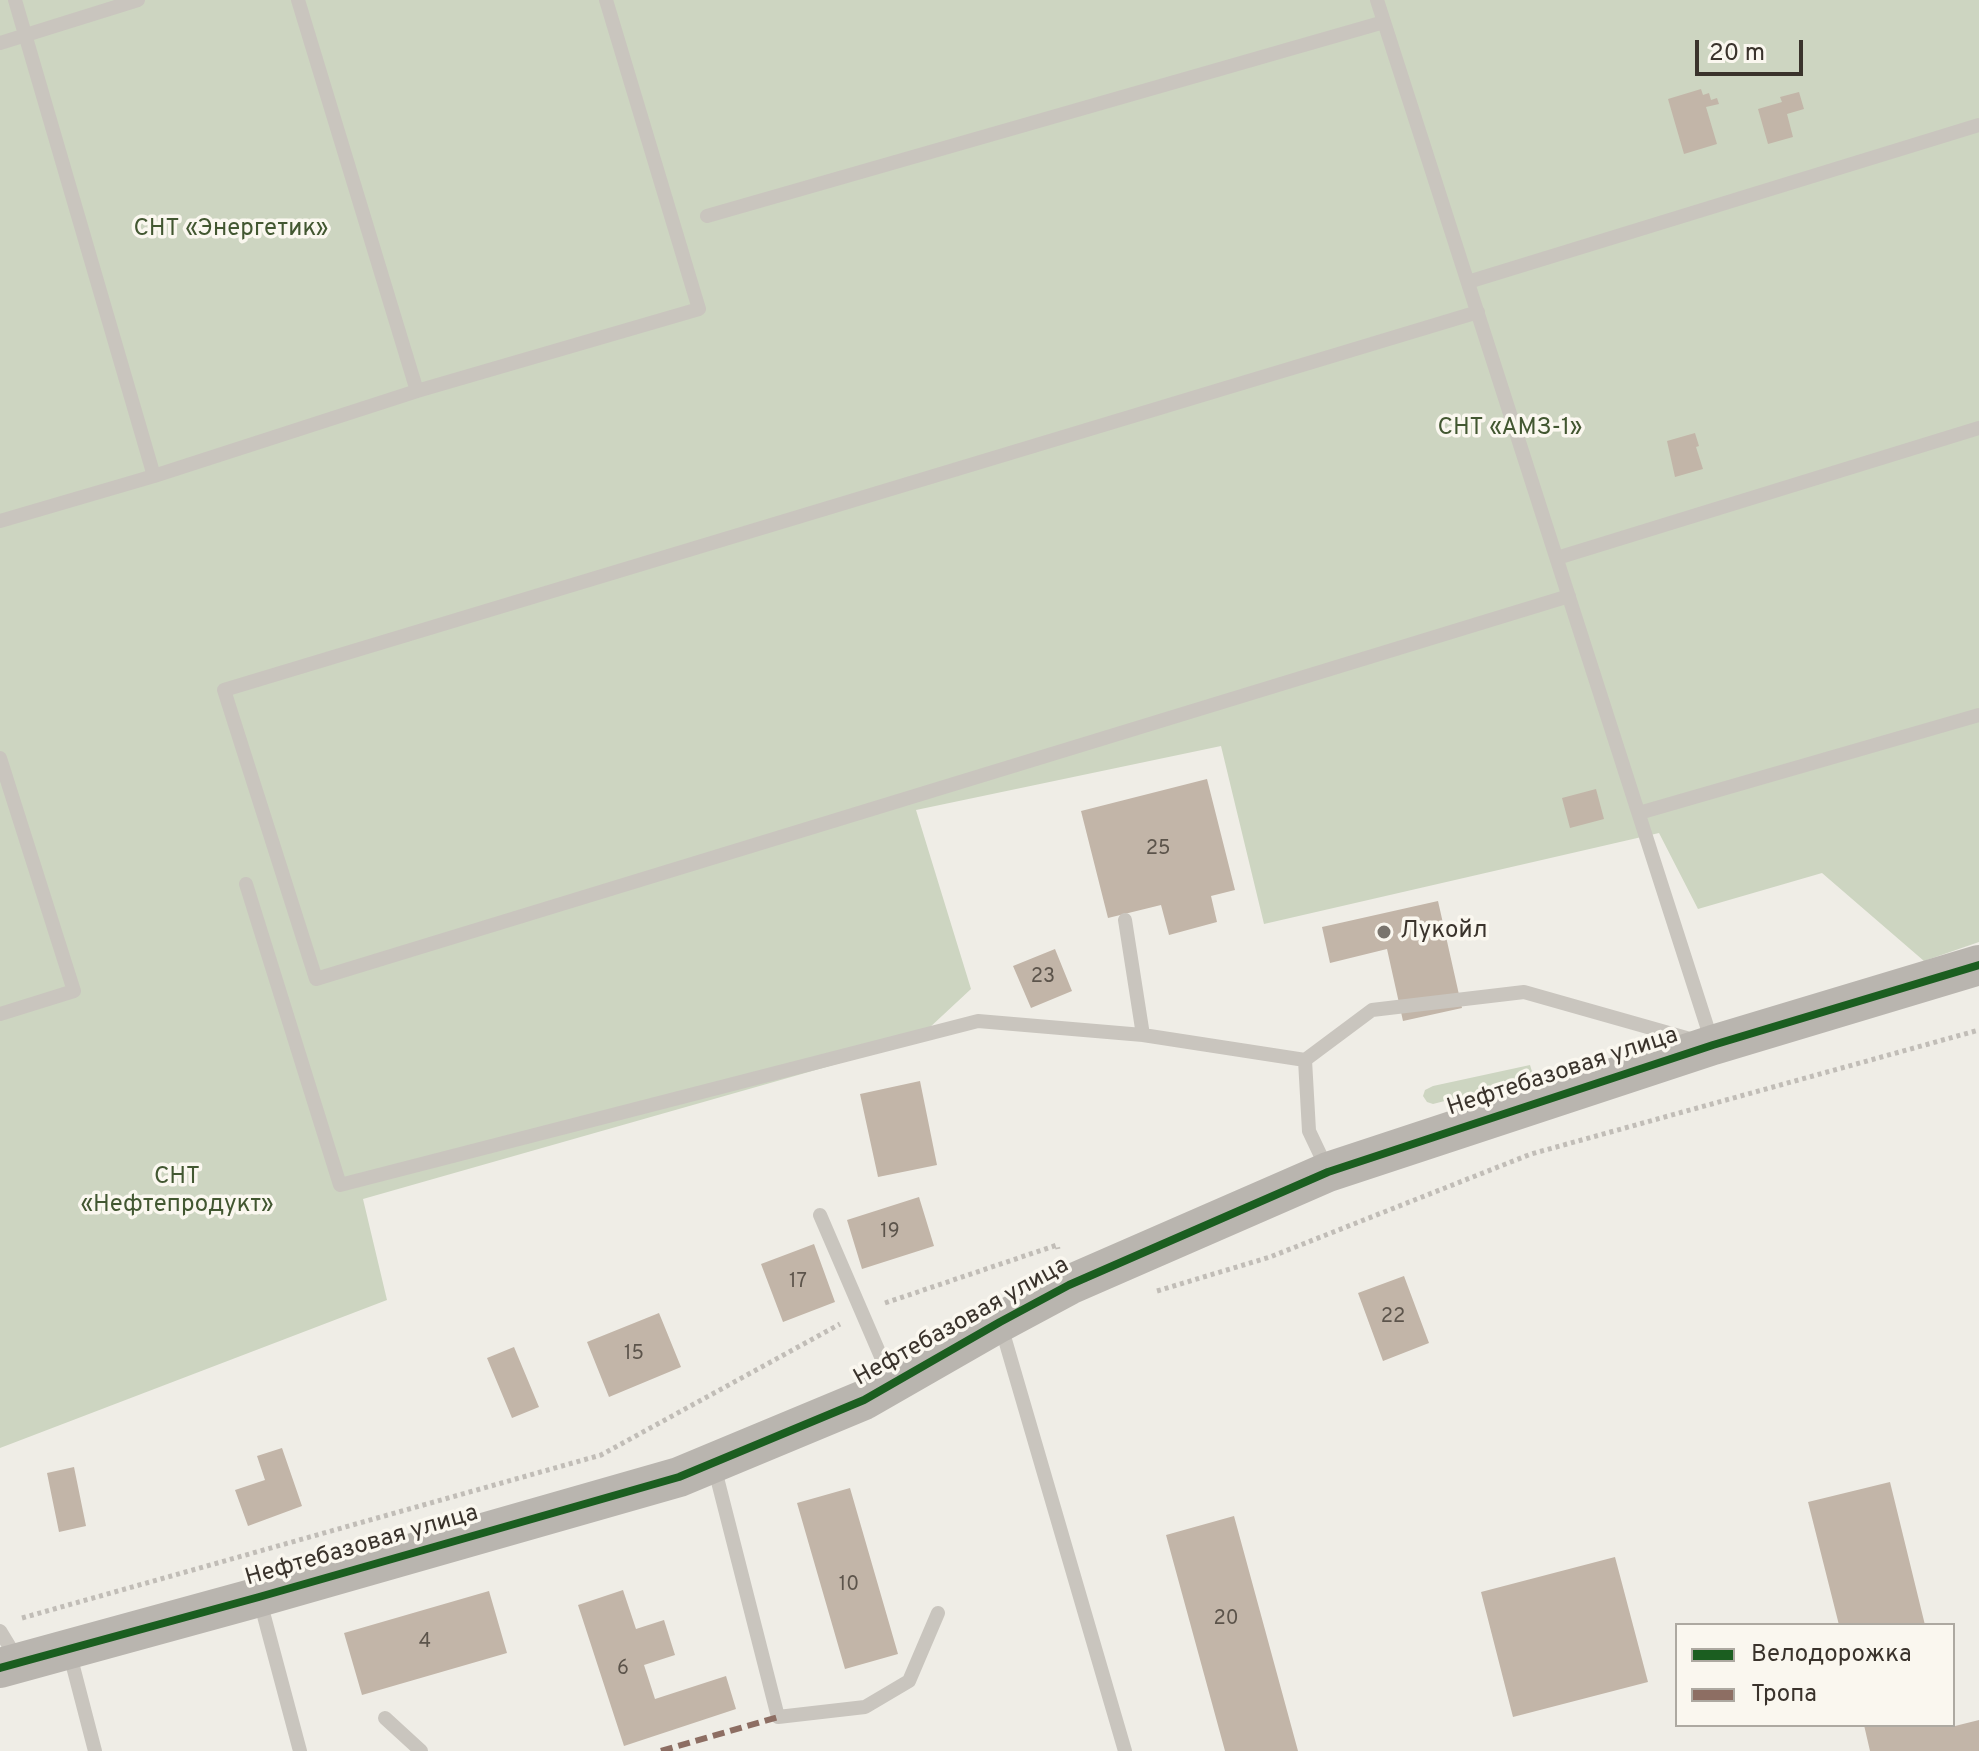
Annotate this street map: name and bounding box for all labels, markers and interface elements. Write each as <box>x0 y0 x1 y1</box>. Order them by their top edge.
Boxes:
scale bar <box>1699 24 1807 74</box>
text: 20 m <box>1709 39 1765 69</box>
park label: СНТ «Энергетик» <box>134 216 328 244</box>
park label: СНТ «АМЗ-1» <box>1438 415 1582 443</box>
house number: 25 <box>1146 838 1170 862</box>
place label: Лукойл <box>1400 918 1487 946</box>
marker: Лукойл <box>1375 923 1393 941</box>
house number: 23 <box>1031 966 1055 990</box>
street label: Нефтебазовая улица <box>1444 1022 1682 1124</box>
park label: СНТ «Нефтепродукт» <box>80 1164 274 1220</box>
house number: 19 <box>880 1221 900 1245</box>
street label: Нефтебазовая улица <box>850 1252 1074 1394</box>
house number: 17 <box>789 1271 807 1295</box>
house number: 22 <box>1381 1306 1405 1330</box>
house number: 15 <box>624 1343 644 1367</box>
street label: Нефтебазовая улица <box>242 1500 482 1594</box>
house number: 10 <box>839 1574 859 1598</box>
house number: 20 <box>1213 1608 1239 1632</box>
legend <box>1675 1623 1955 1727</box>
house number: 4 <box>419 1631 431 1655</box>
text: Велодорожка <box>1751 1640 1912 1670</box>
house number: 6 <box>617 1658 629 1682</box>
text: Тропа <box>1751 1680 1817 1710</box>

